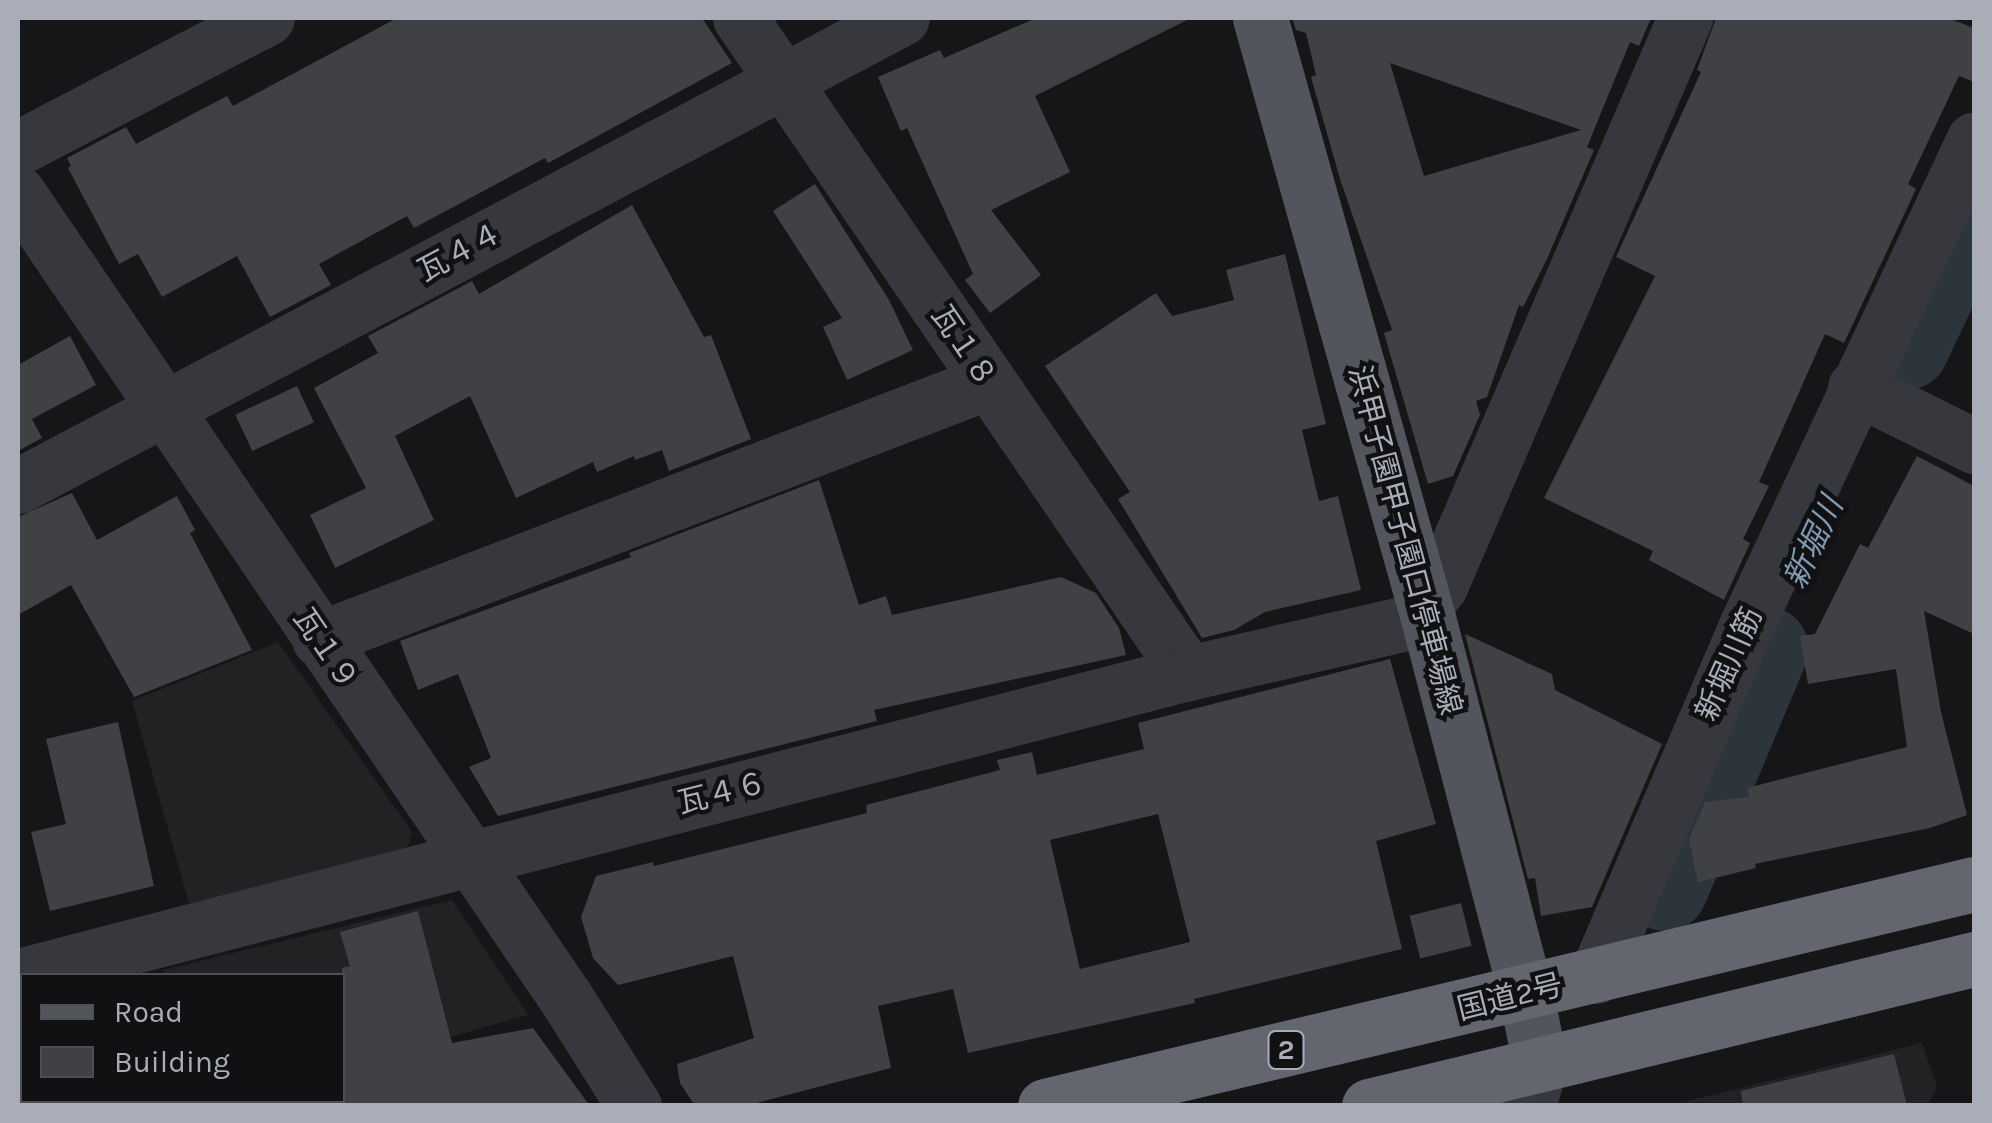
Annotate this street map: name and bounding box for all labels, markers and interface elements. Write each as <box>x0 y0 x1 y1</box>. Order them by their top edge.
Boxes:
street label: 瓦４４ <box>412 215 508 289</box>
street label: 瓦１８ <box>924 299 1004 393</box>
street label: 浜甲子園甲子園口停車場線 <box>1341 361 1469 719</box>
water label: 新堀川 <box>1776 491 1852 595</box>
street label: 瓦１９ <box>286 602 366 696</box>
street label: 新堀川筋 <box>1688 602 1770 726</box>
street label: 瓦４６ <box>674 765 770 821</box>
street label: 国道2号 <box>1454 967 1566 1027</box>
legend <box>20 973 345 1103</box>
text: Road <box>114 994 183 1030</box>
road number: 2 <box>1266 1027 1306 1073</box>
text: Building <box>114 1044 230 1080</box>

